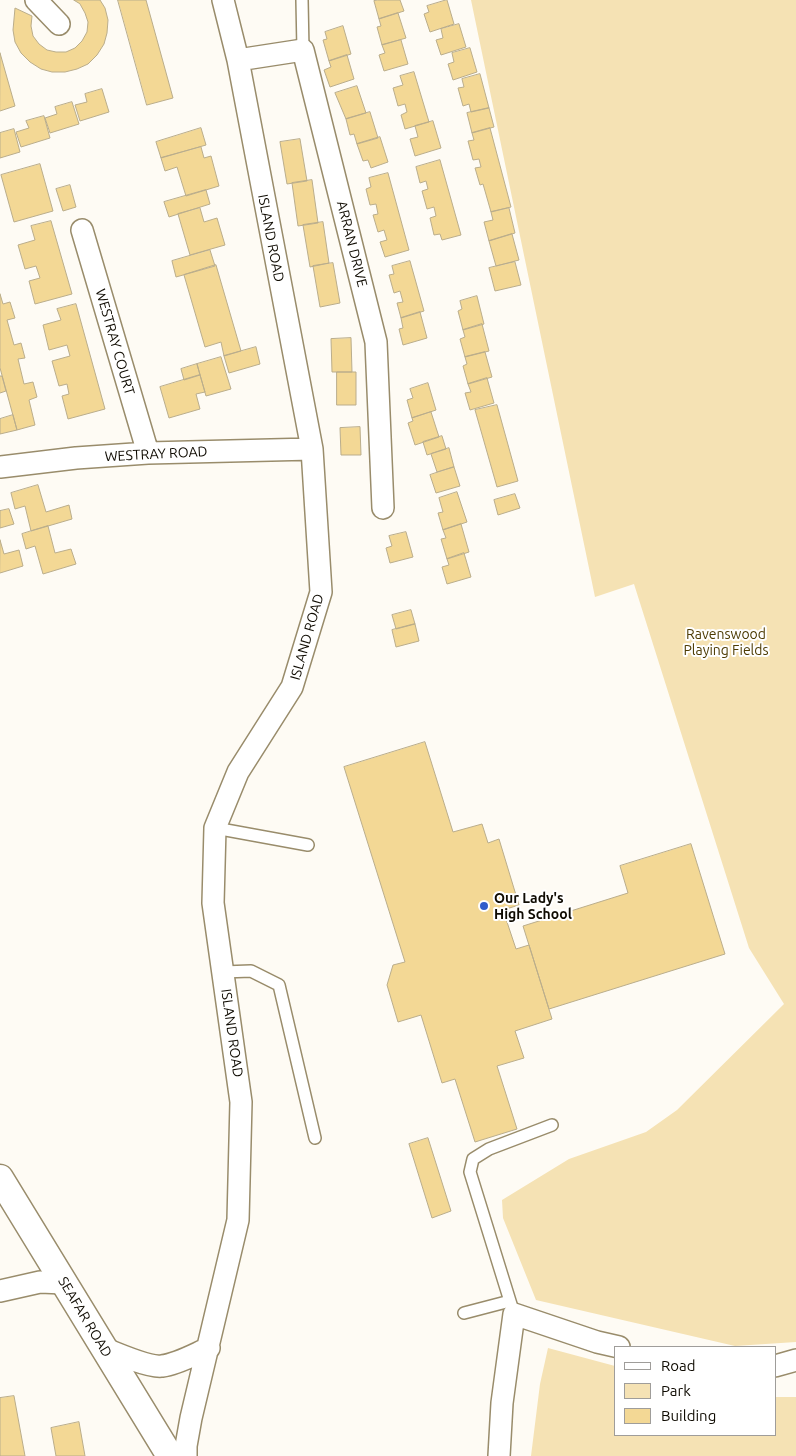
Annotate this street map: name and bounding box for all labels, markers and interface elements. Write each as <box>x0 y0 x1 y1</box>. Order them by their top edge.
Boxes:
street label: ISLAND ROAD <box>254 193 288 283</box>
street label: ARRAN DRIVE <box>333 199 371 289</box>
street label: WESTRAY COURT <box>92 287 138 397</box>
street label: WESTRAY ROAD <box>104 443 208 465</box>
street label: ISLAND ROAD <box>287 592 327 682</box>
park label: Ravenswood Playing Fields <box>683 626 769 658</box>
place label: Our Lady's High School <box>494 890 572 922</box>
marker: Our Lady's High School <box>478 900 490 912</box>
street label: ISLAND ROAD <box>217 988 247 1078</box>
street label: SEAFAR ROAD <box>54 1274 116 1360</box>
legend <box>614 1346 776 1436</box>
text: Road <box>661 1357 696 1374</box>
text: Park <box>661 1382 691 1399</box>
text: Building <box>661 1407 716 1424</box>

